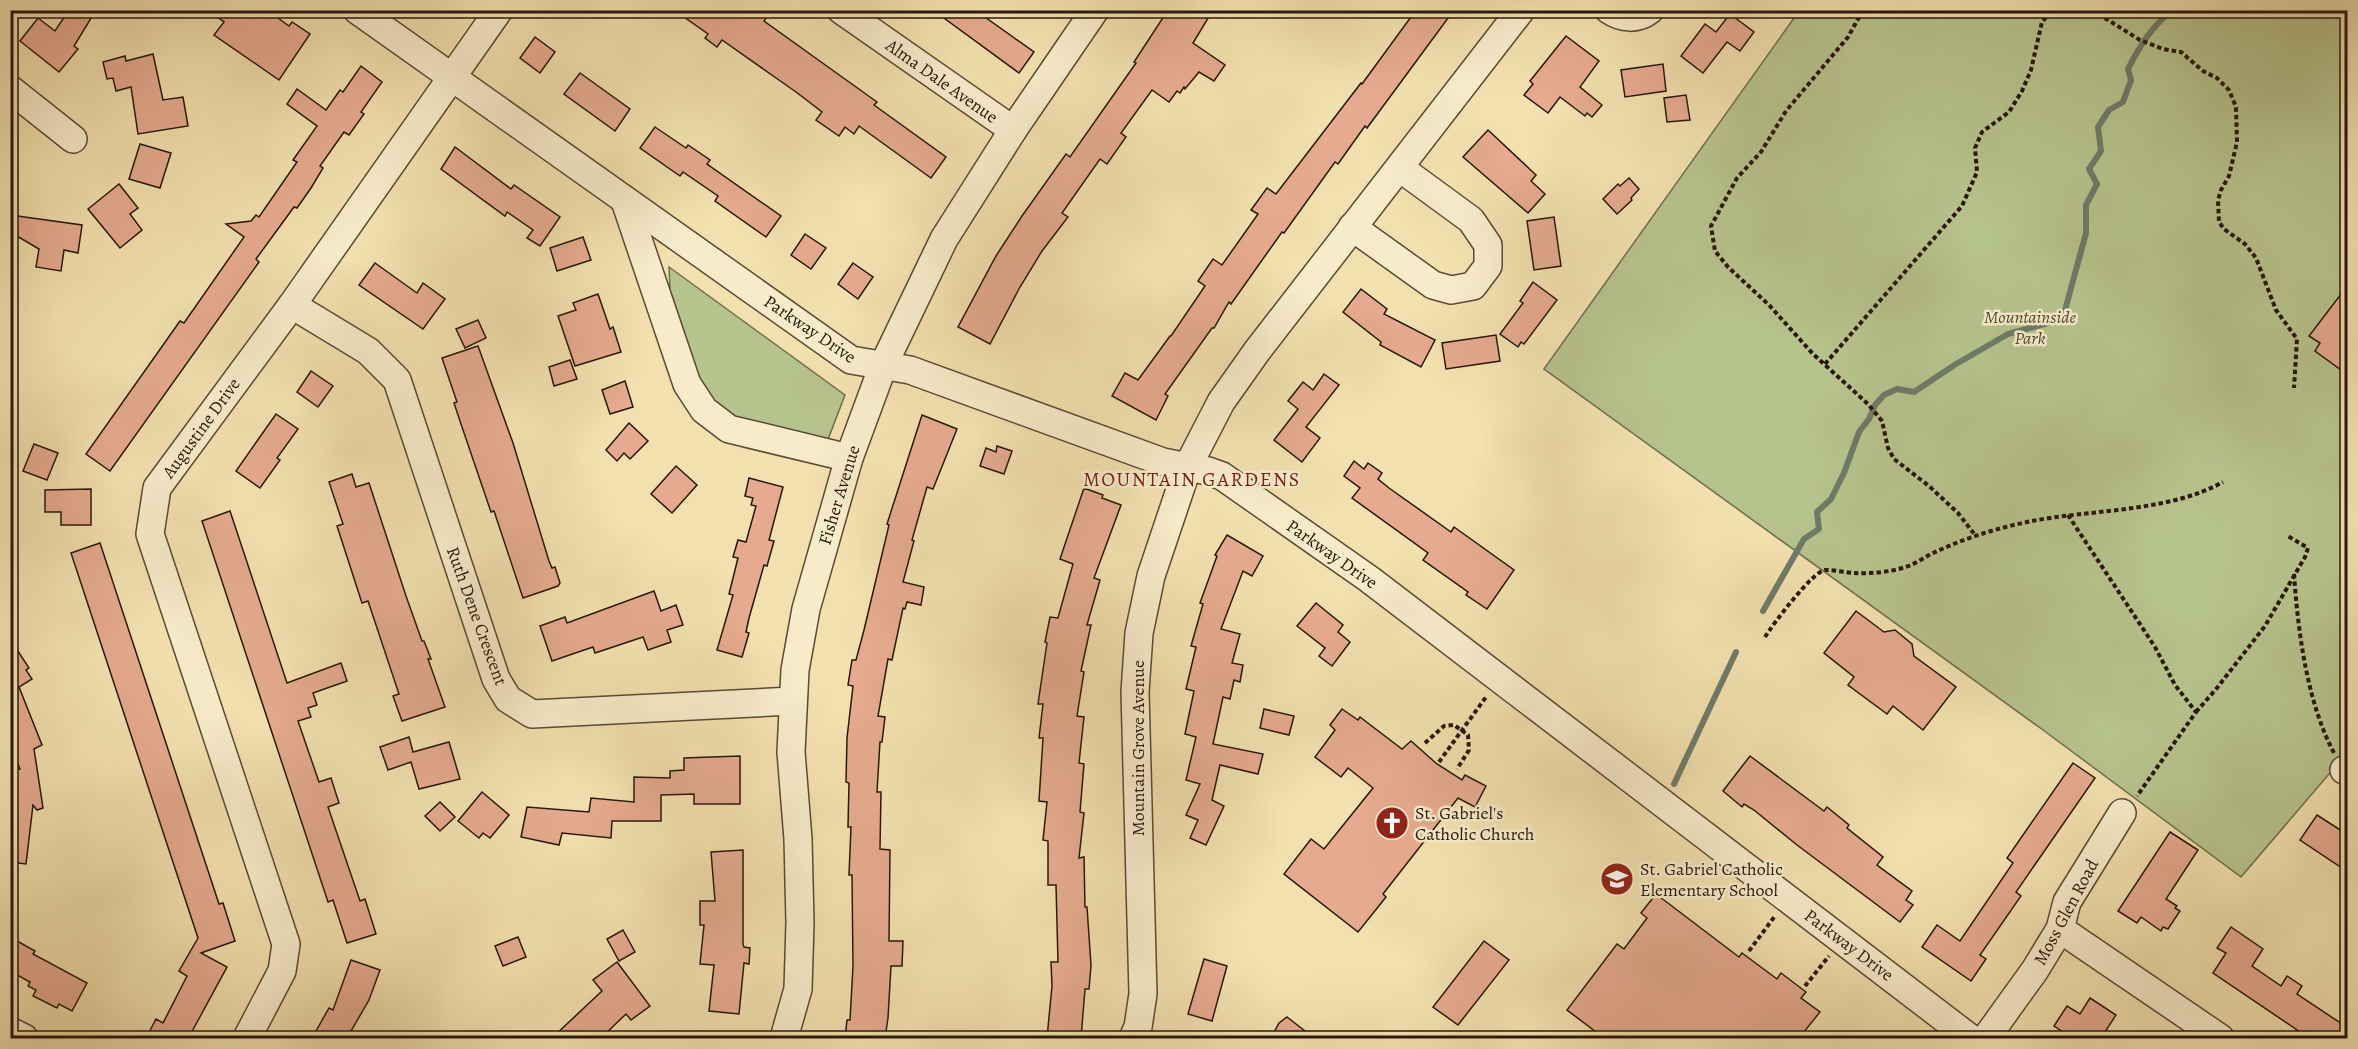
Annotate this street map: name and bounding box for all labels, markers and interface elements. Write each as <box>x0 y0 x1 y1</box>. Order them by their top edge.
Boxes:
street label: Alma Dale Avenue <box>880 33 1003 129</box>
street label: Parkway Drive <box>759 289 861 369</box>
park label: Mountainside Park <box>1984 305 2076 350</box>
street label: Augustine Drive <box>156 373 246 484</box>
street label: Fisher Avenue <box>812 442 866 548</box>
district label: MOUNTAIN GARDENS <box>1083 466 1301 493</box>
street label: Parkway Drive <box>1282 514 1382 594</box>
street label: Ruth Dene Crescent <box>441 543 513 689</box>
street label: Mountain Grove Avenue <box>1126 660 1150 836</box>
place label: St. Gabriel's Catholic Church <box>1415 801 1535 846</box>
church icon: St. Gabriel's Catholic Church <box>1374 805 1410 841</box>
street label: Moss Glen Road <box>2028 854 2104 969</box>
place label: St. Gabriel Catholic Elementary School <box>1640 857 1783 902</box>
school or university icon: St. Gabriel Catholic Elementary School <box>1599 861 1635 897</box>
street label: Parkway Drive <box>1799 903 1899 987</box>

